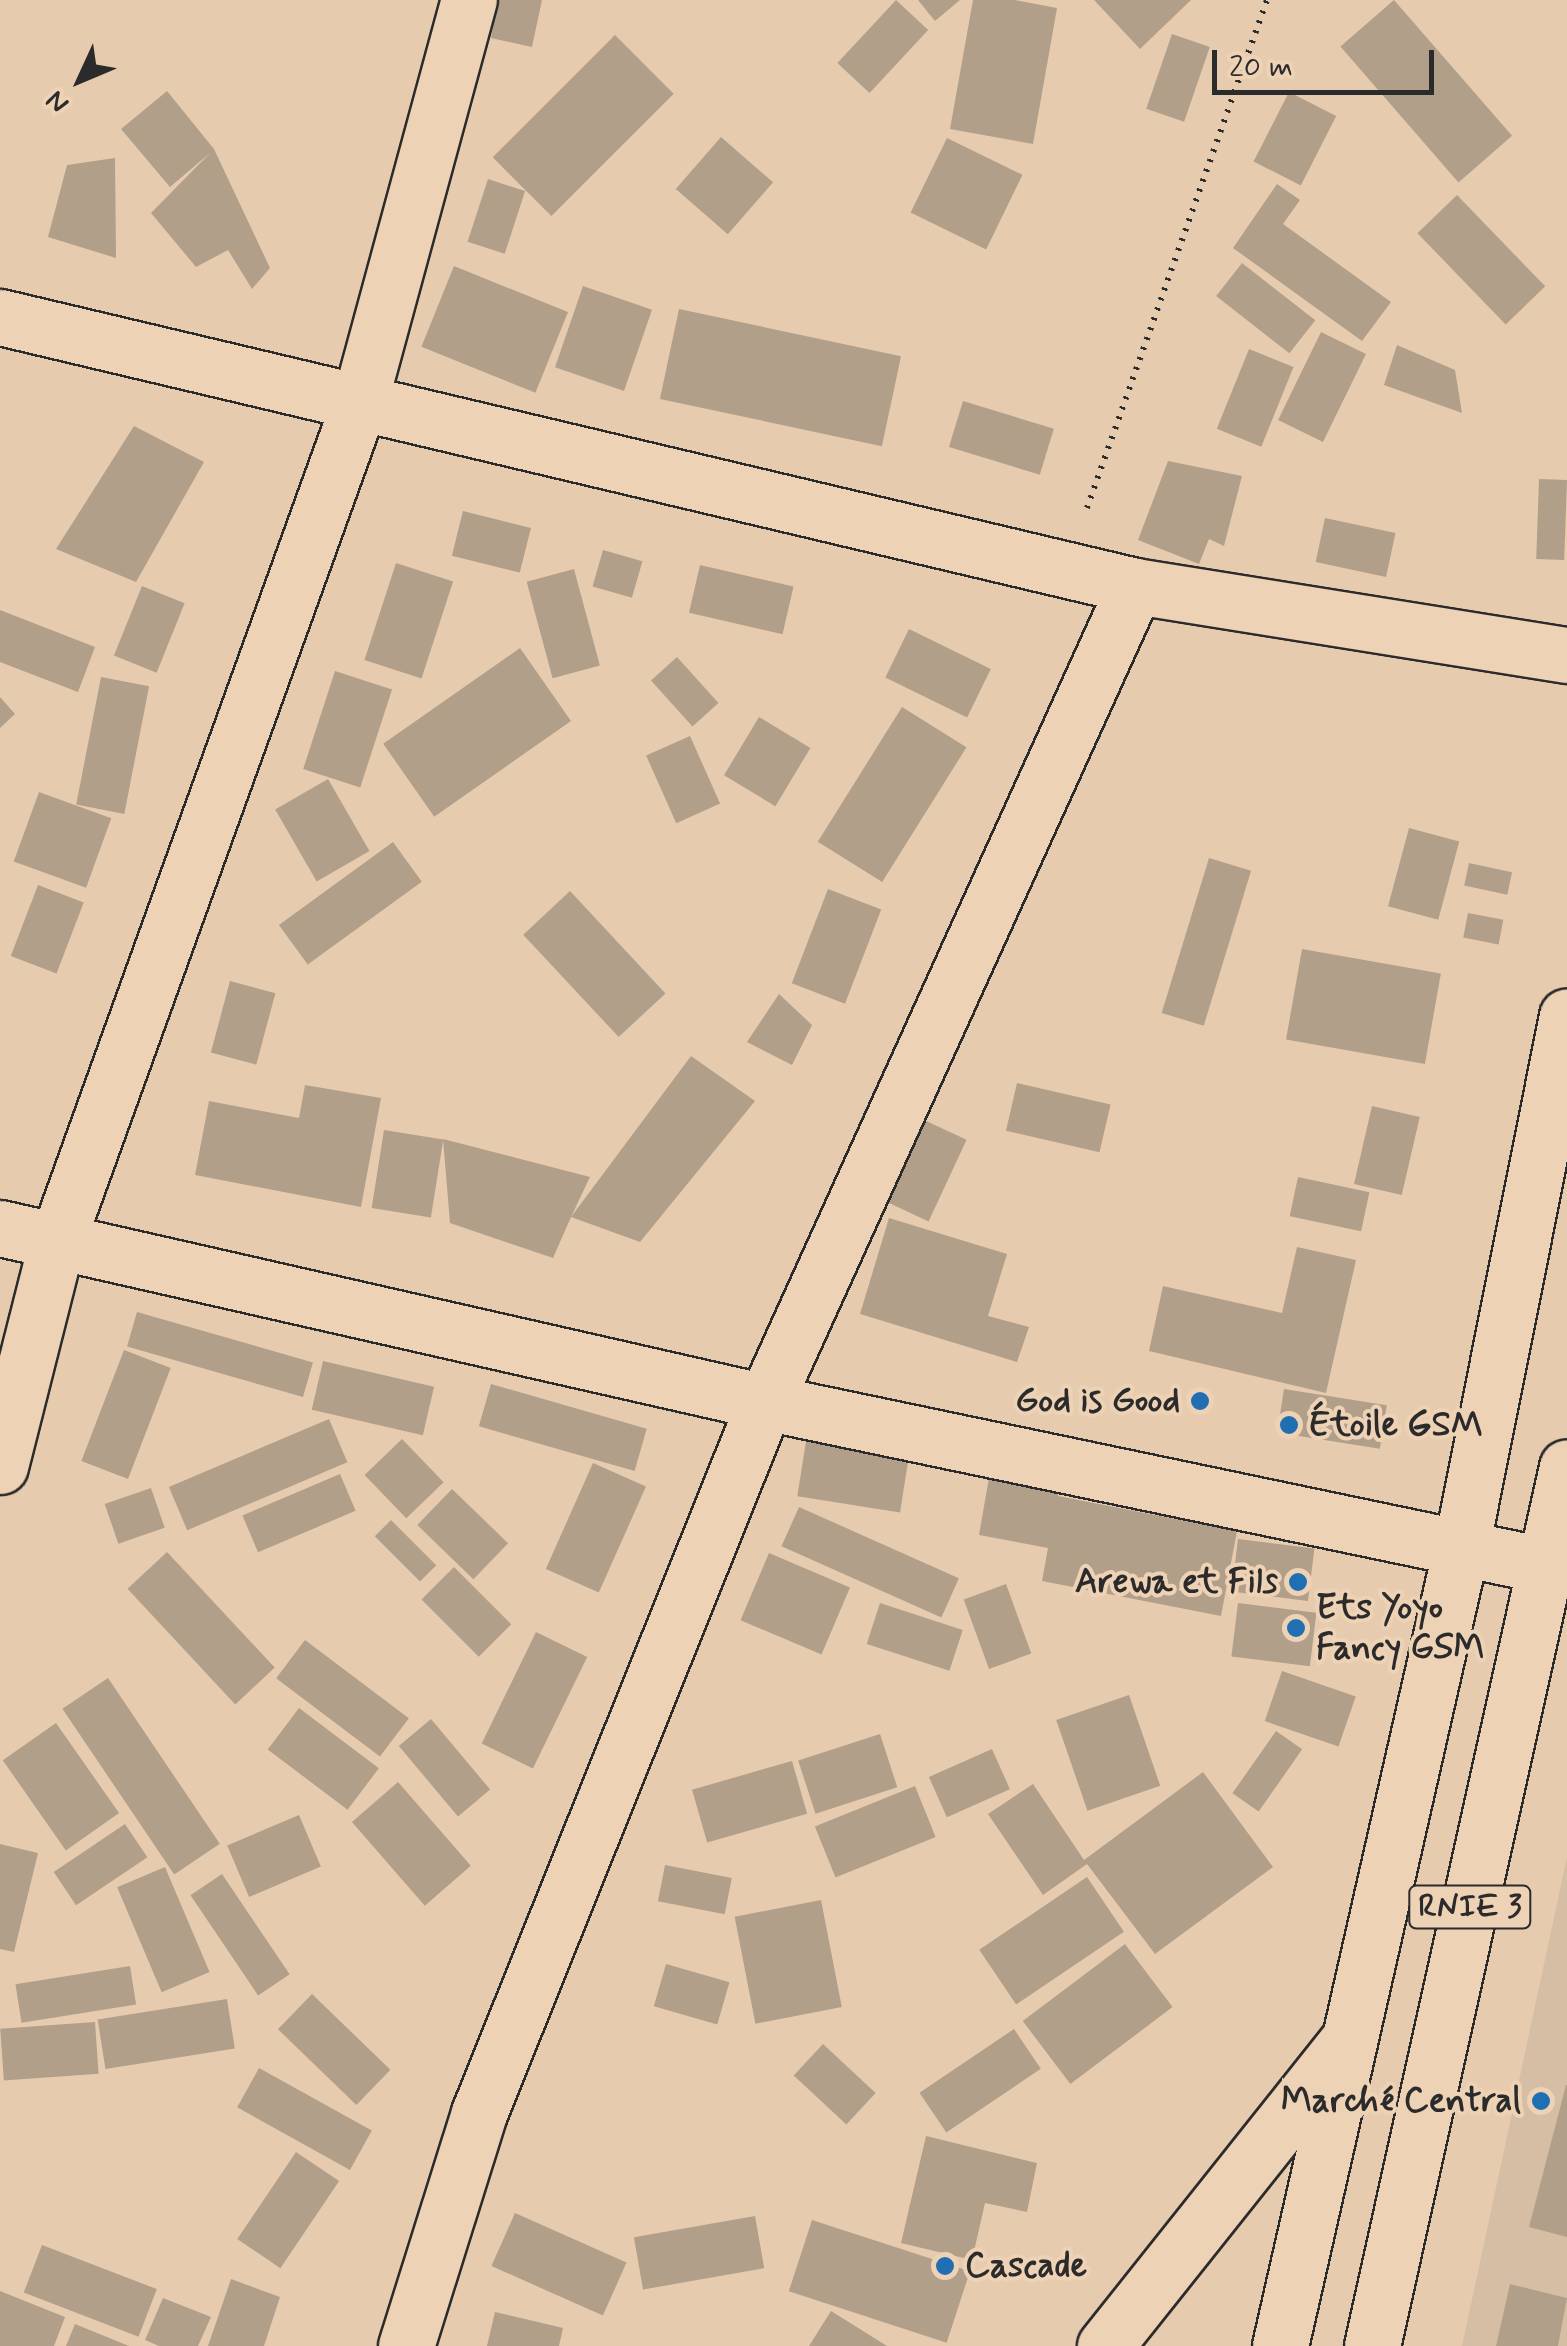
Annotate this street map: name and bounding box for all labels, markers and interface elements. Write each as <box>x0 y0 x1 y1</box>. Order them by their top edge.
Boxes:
north arrow <box>30 30 130 130</box>
scale bar <box>1217 30 1440 92</box>
text: 20 m <box>1229 48 1293 87</box>
text: N <box>38 82 78 121</box>
place label: God is Good <box>1013 1380 1180 1422</box>
marker: God is Good <box>1189 1390 1211 1412</box>
place label: Étoile GSM <box>1309 1404 1477 1446</box>
marker: Étoile GSM <box>1278 1414 1300 1436</box>
place label: Arewa et Fils <box>1077 1561 1278 1603</box>
marker: Arewa et Fils <box>1287 1571 1309 1593</box>
place label: Ets Yoyo Fancy GSM <box>1316 1587 1480 1669</box>
marker: Ets Yoyo Fancy GSM <box>1285 1617 1307 1639</box>
road number: RNIE 3 <box>1408 1880 1532 1934</box>
place label: Marché Central <box>1281 2080 1521 2122</box>
marker: Marché Central <box>1530 2090 1552 2112</box>
place label: Cascade <box>965 2245 1087 2287</box>
marker: Cascade <box>934 2255 956 2277</box>

